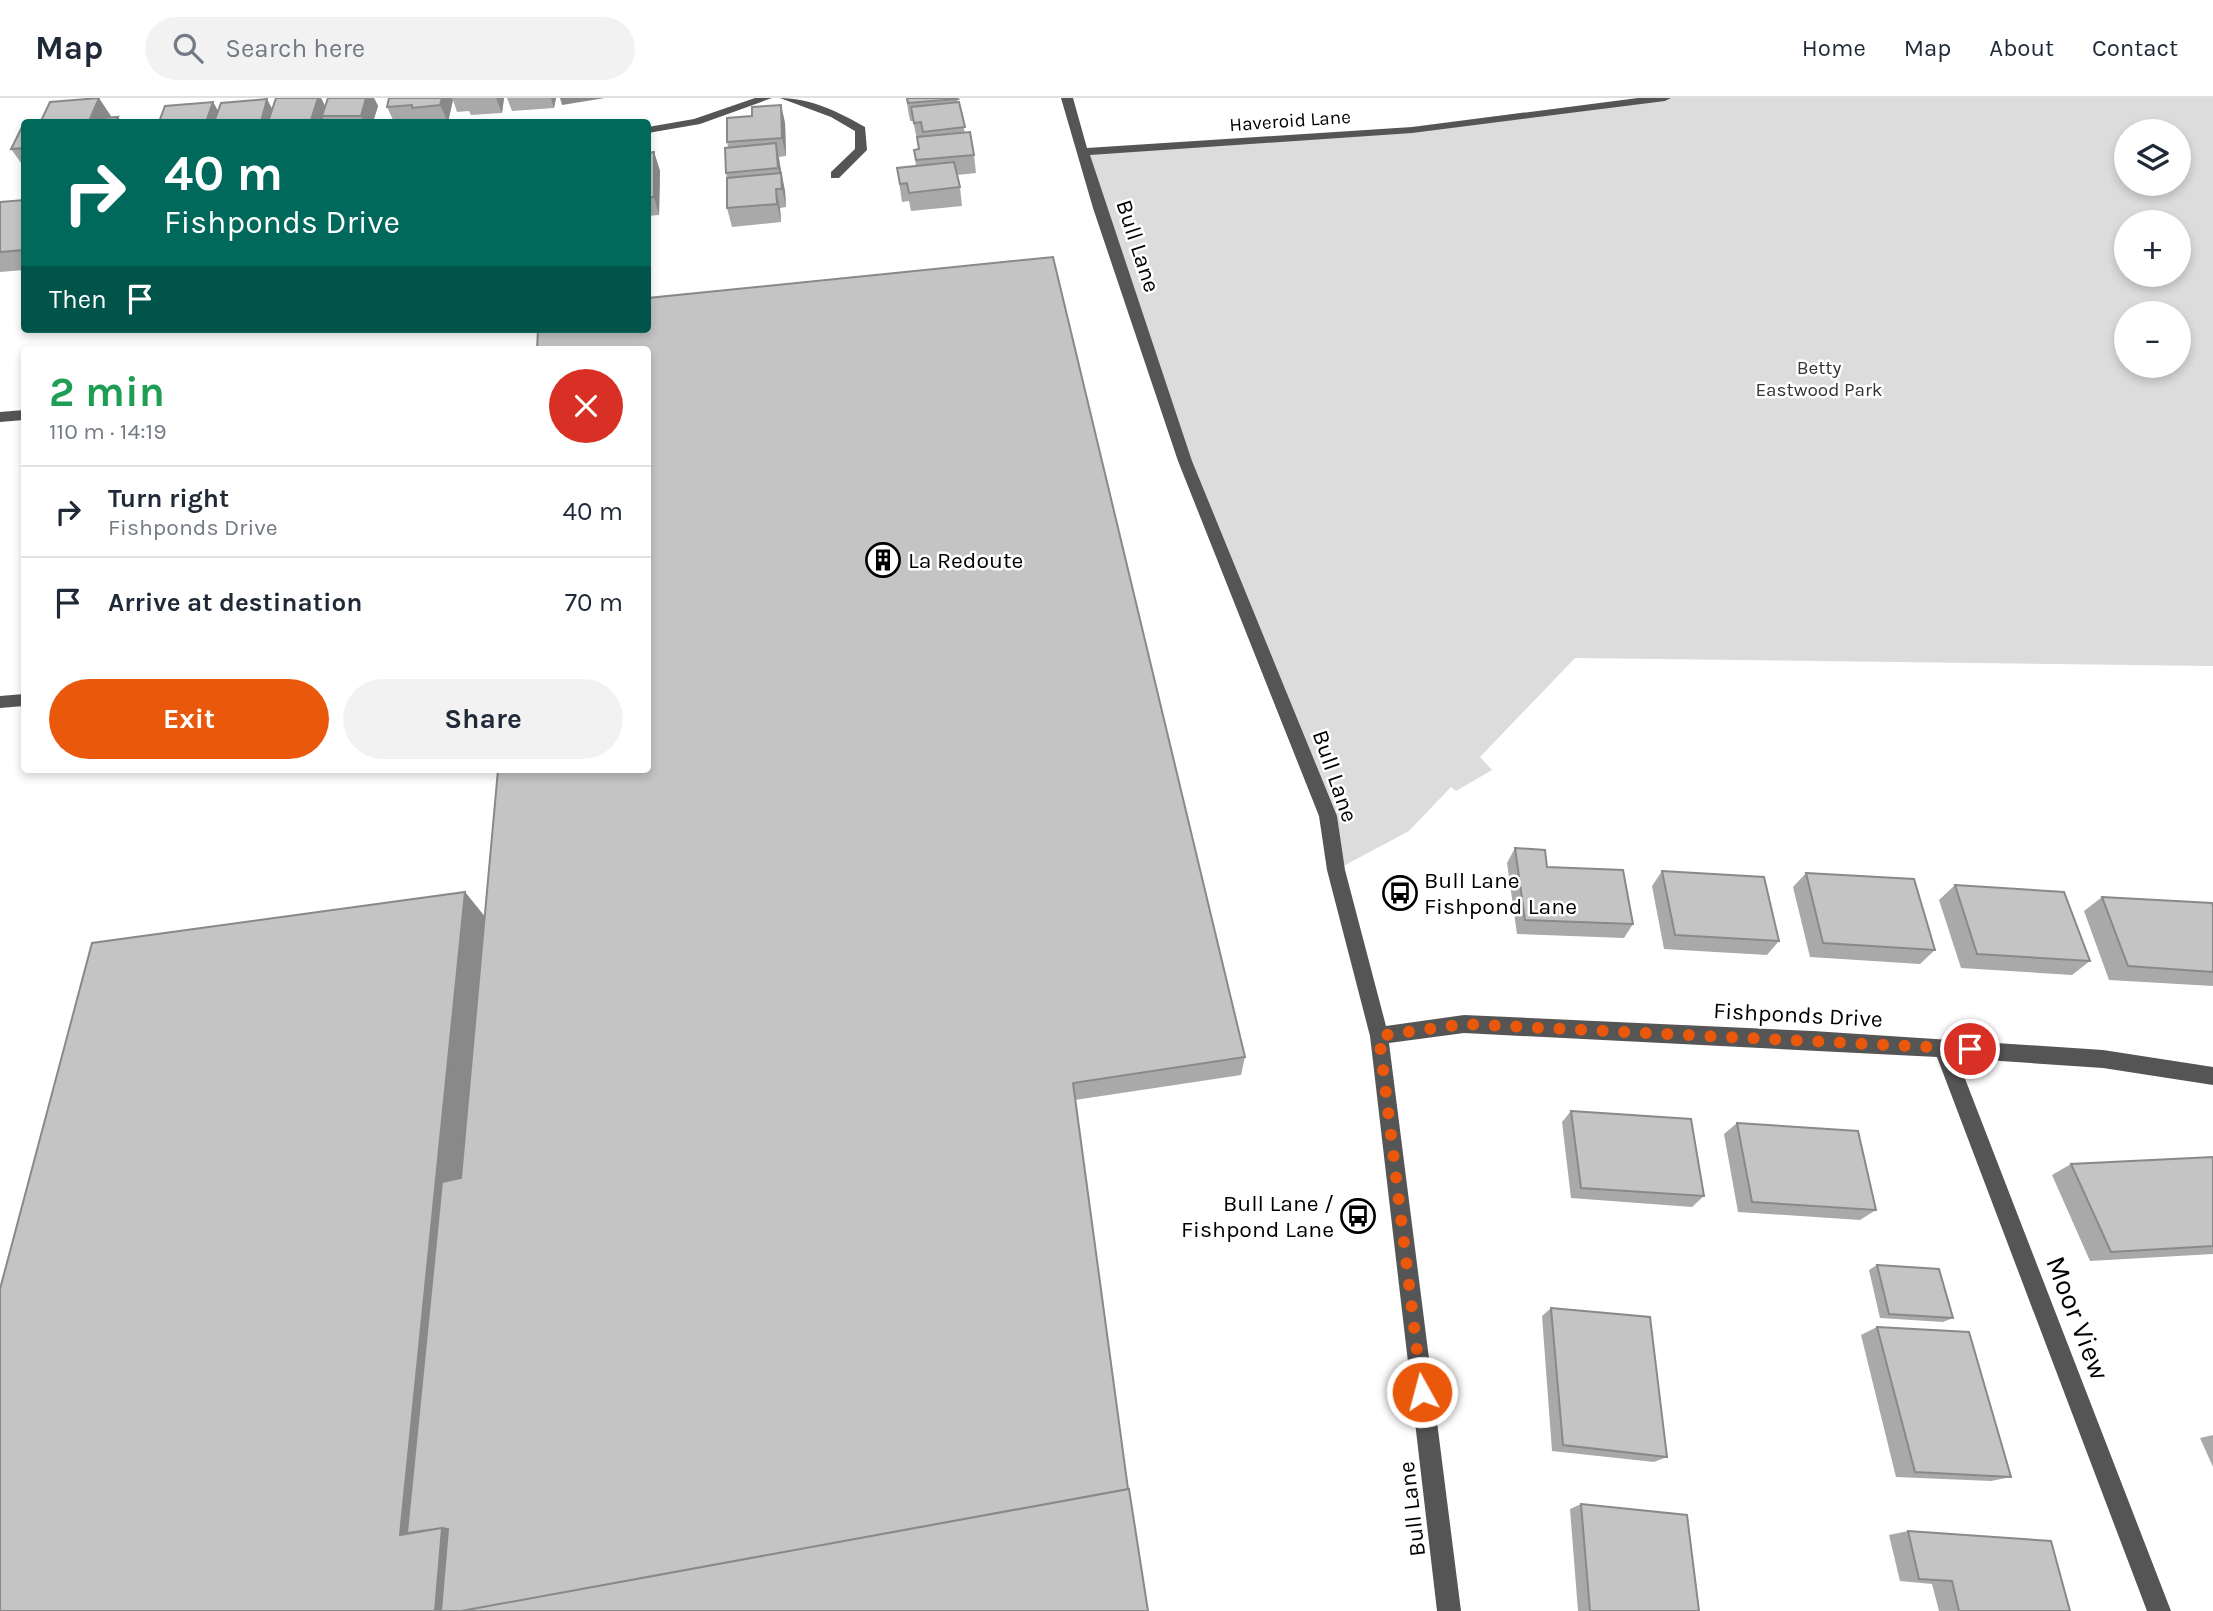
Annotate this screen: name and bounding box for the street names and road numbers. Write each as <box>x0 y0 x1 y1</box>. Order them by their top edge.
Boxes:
street label: Haveroid Lane <box>1229 106 1351 136</box>
street label: Bull Lane <box>1110 196 1166 296</box>
street label: Bull Lane <box>1307 726 1363 826</box>
street label: Fishponds Drive <box>1713 997 1883 1033</box>
street label: Moor View <box>2039 1251 2117 1385</box>
street label: Bull Lane <box>1393 1460 1431 1558</box>

